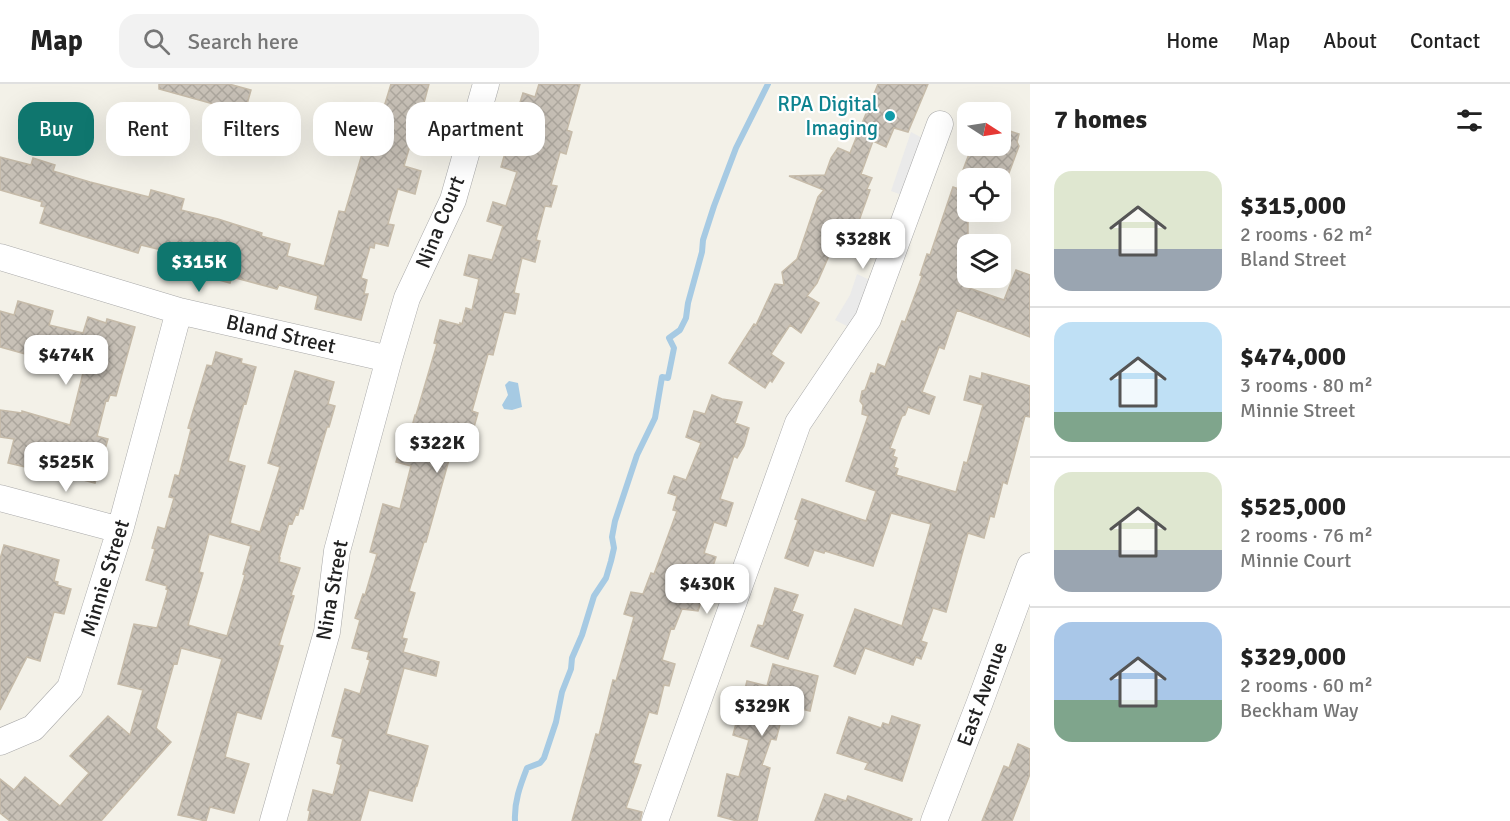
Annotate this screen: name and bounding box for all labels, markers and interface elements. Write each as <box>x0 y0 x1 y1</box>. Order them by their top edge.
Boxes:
search box <box>119 14 539 68</box>
text: Map <box>30 24 83 58</box>
icon: search <box>140 25 173 58</box>
text: Search here <box>188 28 299 55</box>
text: Home <box>1166 28 1219 54</box>
text: Map <box>1252 28 1290 54</box>
text: About <box>1323 28 1377 54</box>
text: Contact <box>1410 28 1480 54</box>
place label: RPA Digital Imaging <box>777 91 878 141</box>
chip: Buy <box>18 102 94 156</box>
chip: Rent <box>106 102 190 156</box>
chip: Filters <box>202 102 301 156</box>
chip: New <box>313 102 394 156</box>
chip: Apartment <box>406 102 545 156</box>
north arrow <box>957 102 1011 156</box>
map controls <box>957 102 1011 288</box>
text: 7 homes <box>1054 104 1147 136</box>
icon: filters <box>1453 104 1486 137</box>
marker: RPA Digital Imaging <box>883 109 897 123</box>
button: locate <box>957 168 1011 222</box>
street label: Nina Court <box>410 172 470 272</box>
text: $315,000 <box>1240 190 1346 222</box>
icon: home <box>1102 195 1174 267</box>
pin: $328K <box>821 219 905 270</box>
text: 2 rooms · 62 m² <box>1240 222 1373 247</box>
text: $328K <box>835 226 891 251</box>
button: layers <box>957 234 1011 288</box>
pin: $315K <box>157 242 241 293</box>
text: Bland Street <box>1240 247 1346 272</box>
text: $315K <box>171 249 227 274</box>
street label: Bland Street <box>224 309 338 359</box>
pin: $474K <box>24 335 108 386</box>
text: $474,000 <box>1240 341 1346 373</box>
text: $474K <box>38 342 94 367</box>
icon: home <box>1102 346 1174 418</box>
text: 3 rooms · 80 m² <box>1240 373 1373 398</box>
text: Minnie Street <box>1240 398 1355 423</box>
pin: $322K <box>395 423 479 474</box>
text: $322K <box>409 430 465 455</box>
pin: $525K <box>24 442 108 493</box>
text: $525K <box>38 449 94 474</box>
text: $525,000 <box>1240 491 1346 523</box>
icon: home <box>1102 496 1174 568</box>
street label: Minnie Street <box>75 516 135 640</box>
text: 2 rooms · 76 m² <box>1240 523 1373 548</box>
street label: Nina Street <box>310 538 354 642</box>
text: Minnie Court <box>1240 548 1351 573</box>
pin: $430K <box>665 564 749 615</box>
text: $430K <box>679 571 735 596</box>
street label: East Avenue <box>951 638 1013 750</box>
text: $329,000 <box>1240 641 1346 673</box>
icon: home <box>1102 646 1174 718</box>
text: 2 rooms · 60 m² <box>1240 673 1373 698</box>
pin: $329K <box>720 686 804 737</box>
text: $329K <box>734 693 790 718</box>
text: Beckham Way <box>1240 698 1358 723</box>

